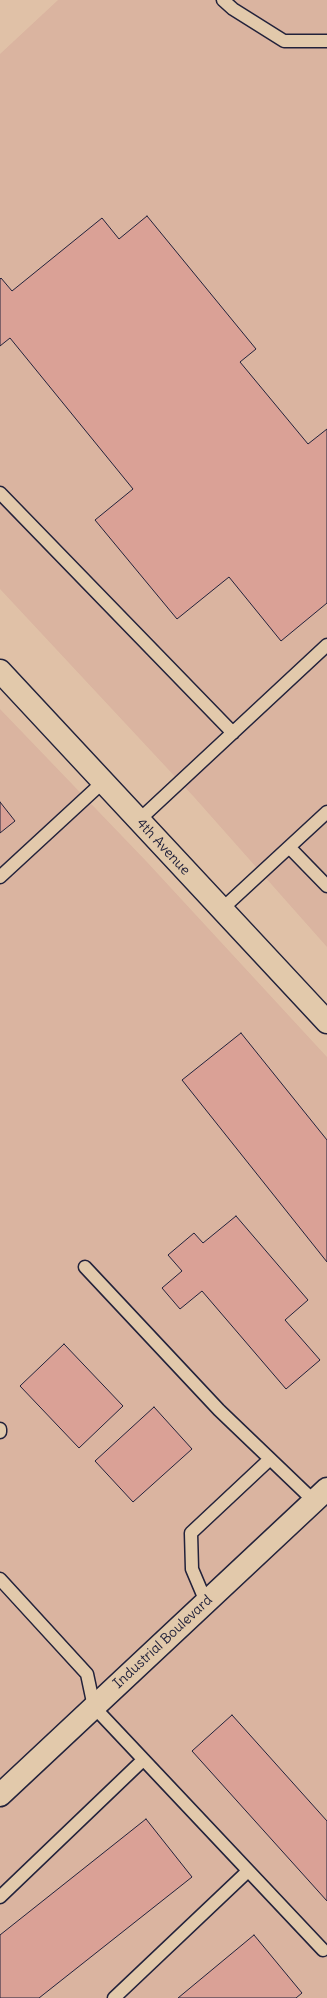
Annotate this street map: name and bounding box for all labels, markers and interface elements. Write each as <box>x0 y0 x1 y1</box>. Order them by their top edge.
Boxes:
street label: 4th Avenue <box>133 815 193 879</box>
street label: Industrial Boulevard <box>110 1592 216 1692</box>

